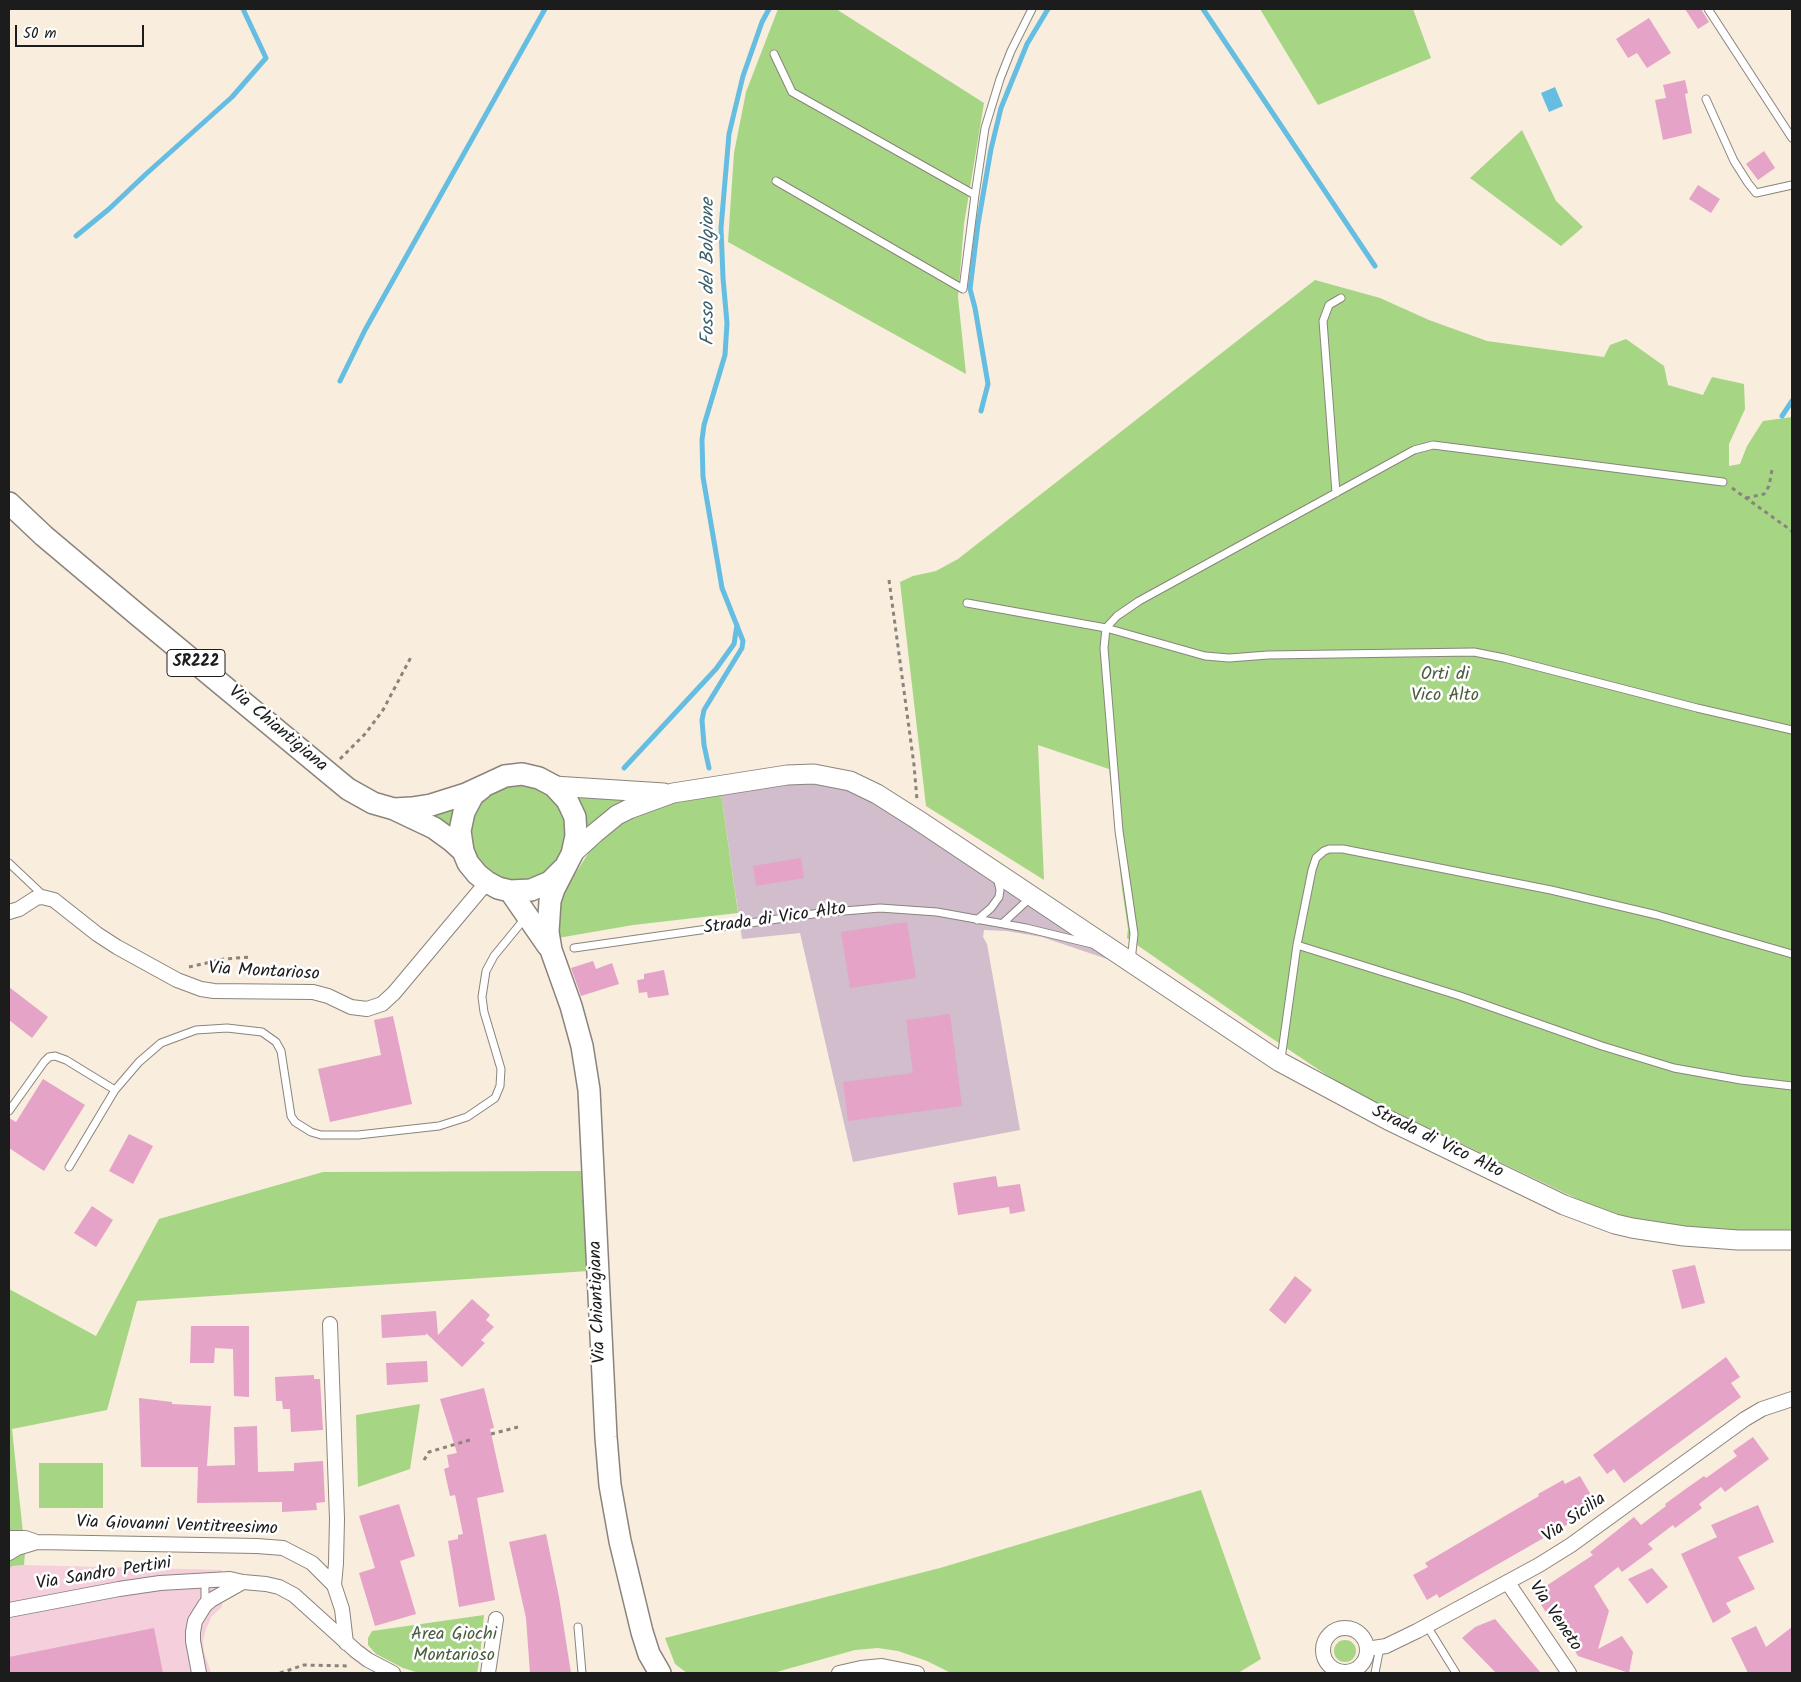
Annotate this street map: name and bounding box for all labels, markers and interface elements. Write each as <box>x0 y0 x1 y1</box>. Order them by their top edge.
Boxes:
scale bar <box>18 15 146 47</box>
text: 50 m <box>23 22 57 46</box>
water label: Fosso del Bolgione <box>699 198 721 346</box>
road number: SR222 <box>167 650 225 676</box>
park label: Orti di Vico Alto <box>1411 665 1479 708</box>
street label: Via Chiantigiana <box>223 682 331 778</box>
street label: Strada di Vico Alto <box>702 899 848 941</box>
street label: Via Montarioso <box>208 959 320 987</box>
street label: Strada di Vico Alto <box>1368 1102 1506 1184</box>
street label: Via Chiantigiana <box>586 1240 612 1364</box>
street label: Via Sicilia <box>1539 1489 1611 1549</box>
street label: Via Giovanni Ventitreesimo <box>76 1513 278 1541</box>
street label: Via Sandro Pertini <box>35 1554 173 1596</box>
street label: Via Veneto <box>1523 1578 1585 1656</box>
park label: Area Giochi Montarioso <box>411 1625 497 1668</box>

